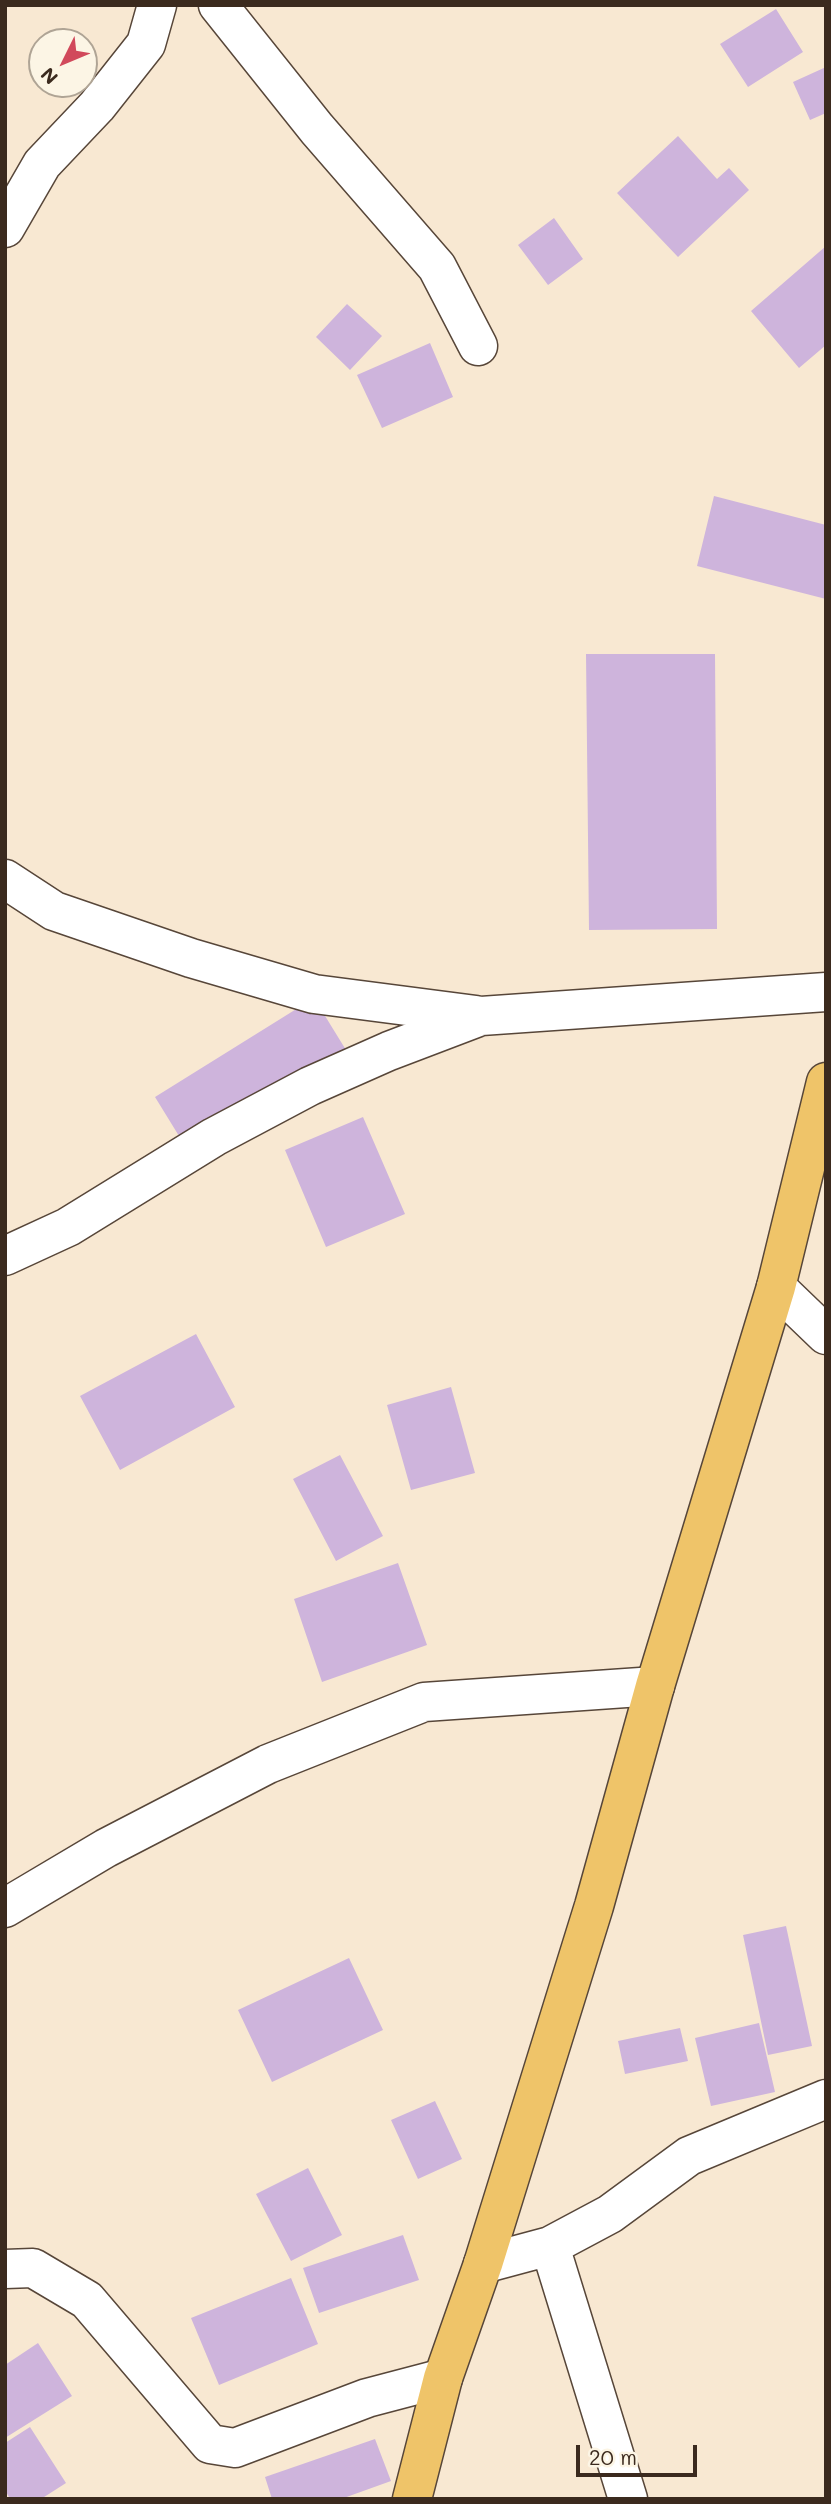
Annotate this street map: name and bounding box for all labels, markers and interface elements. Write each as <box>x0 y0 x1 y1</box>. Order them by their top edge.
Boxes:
north arrow <box>28 28 98 98</box>
text: N <box>35 63 63 90</box>
scale bar <box>579 2430 700 2474</box>
text: 20 m <box>589 2443 637 2470</box>

